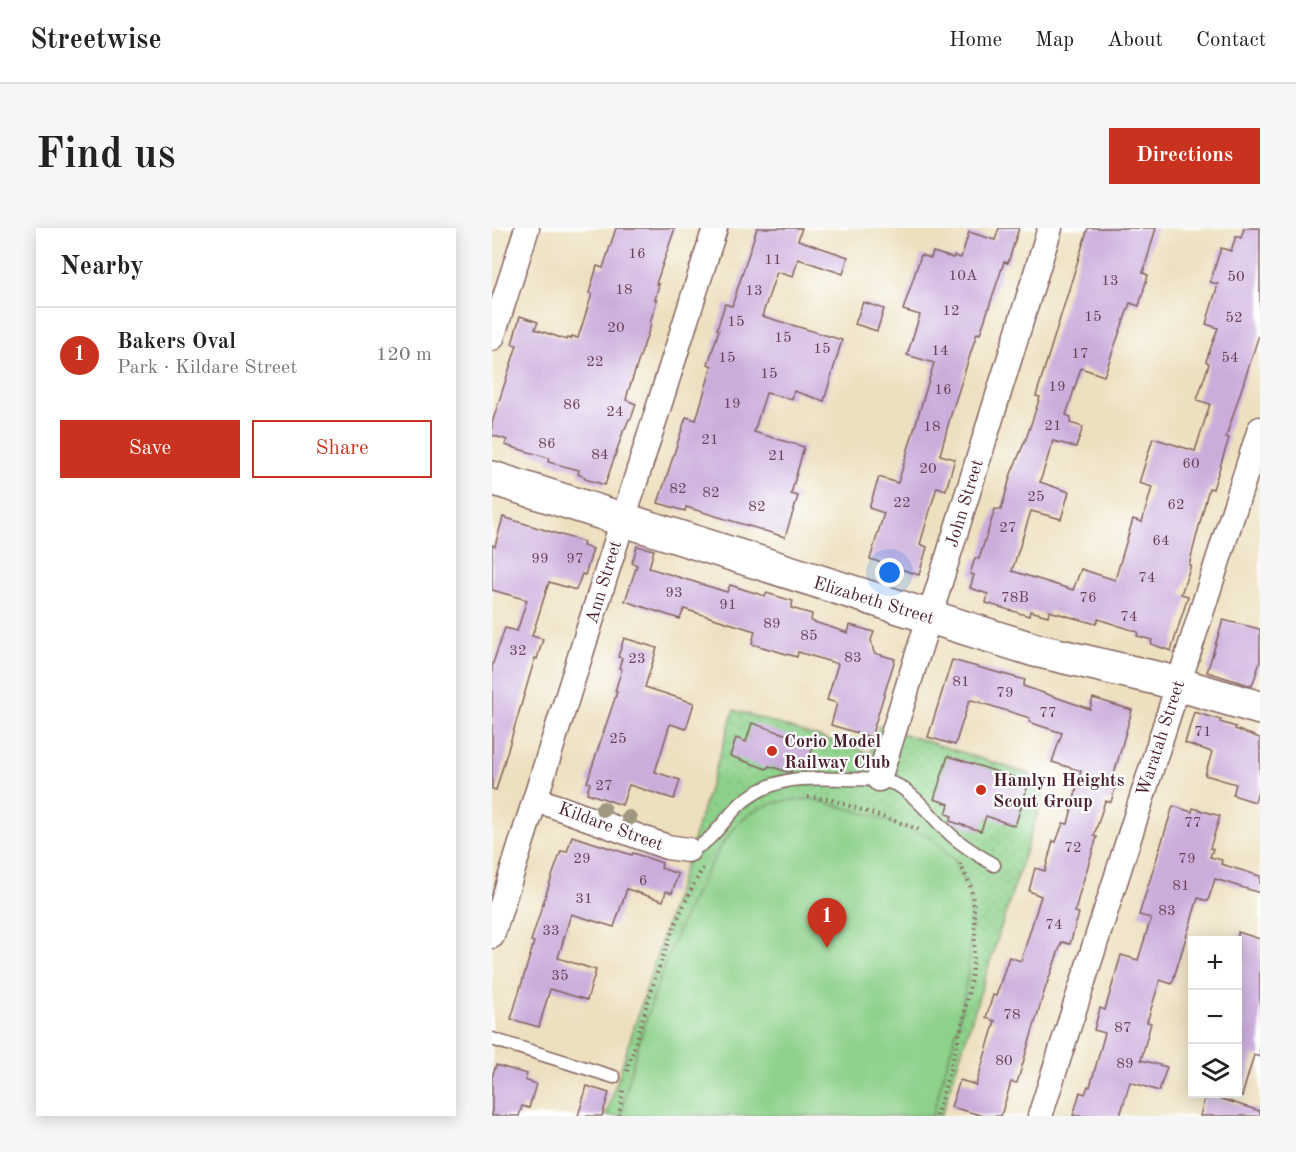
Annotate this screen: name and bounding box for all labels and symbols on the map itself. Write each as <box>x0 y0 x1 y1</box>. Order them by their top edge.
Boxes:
house number: 16 <box>628 247 646 262</box>
house number: 11 <box>764 253 782 268</box>
house number: 10A <box>949 269 978 284</box>
house number: 50 <box>1227 270 1245 285</box>
house number: 13 <box>1101 274 1119 289</box>
house number: 18 <box>615 283 633 298</box>
house number: 13 <box>745 284 763 299</box>
house number: 12 <box>942 304 960 319</box>
house number: 15 <box>1084 310 1102 325</box>
house number: 52 <box>1225 311 1243 326</box>
house number: 15 <box>727 315 745 330</box>
house number: 20 <box>607 321 625 336</box>
house number: 15 <box>774 331 792 346</box>
house number: 15 <box>813 342 831 357</box>
house number: 14 <box>931 344 949 359</box>
house number: 17 <box>1071 347 1089 362</box>
house number: 15 <box>718 351 736 366</box>
house number: 54 <box>1221 351 1239 366</box>
house number: 22 <box>586 355 604 370</box>
house number: 15 <box>760 367 778 382</box>
house number: 19 <box>1048 380 1066 395</box>
house number: 16 <box>934 383 952 398</box>
house number: 19 <box>723 397 741 412</box>
house number: 86 <box>563 398 581 413</box>
house number: 24 <box>606 405 624 420</box>
house number: 21 <box>1044 419 1062 434</box>
house number: 18 <box>923 420 941 435</box>
house number: 21 <box>701 433 719 448</box>
house number: 86 <box>538 437 556 452</box>
house number: 84 <box>591 448 609 463</box>
house number: 21 <box>768 449 786 464</box>
street label: John Street <box>943 457 987 549</box>
house number: 60 <box>1182 457 1200 472</box>
house number: 20 <box>919 462 937 477</box>
house number: 82 <box>669 482 687 497</box>
house number: 82 <box>702 486 720 501</box>
house number: 25 <box>1027 490 1045 505</box>
house number: 22 <box>893 496 911 511</box>
house number: 62 <box>1167 498 1185 513</box>
house number: 82 <box>748 500 766 515</box>
house number: 27 <box>999 521 1017 536</box>
house number: 64 <box>1152 534 1170 549</box>
street label: Ann Street <box>583 539 625 626</box>
house number: 99 <box>531 552 549 567</box>
house number: 97 <box>566 552 584 567</box>
your location <box>875 558 904 587</box>
house number: 74 <box>1138 571 1156 586</box>
street label: Elizabeth Street <box>811 574 936 628</box>
house number: 93 <box>665 586 683 601</box>
house number: 78B <box>1001 591 1029 606</box>
house number: 76 <box>1079 591 1097 606</box>
house number: 91 <box>719 598 737 613</box>
house number: 74 <box>1120 610 1138 625</box>
house number: 89 <box>763 617 781 632</box>
house number: 85 <box>800 629 818 644</box>
house number: 32 <box>509 644 527 659</box>
house number: 83 <box>844 651 862 666</box>
house number: 23 <box>628 652 646 667</box>
house number: 81 <box>952 675 970 690</box>
street label: Waratah Street <box>1134 678 1188 798</box>
house number: 79 <box>996 686 1014 701</box>
house number: 77 <box>1039 706 1057 721</box>
house number: 71 <box>1194 725 1212 740</box>
house number: 25 <box>609 732 627 747</box>
place label: Corio Model Railway Club <box>784 733 890 772</box>
marker: Corio Model Railway Club <box>765 744 779 758</box>
place label: Hamlyn Heights Scout Group <box>993 772 1125 811</box>
house number: 27 <box>595 779 613 794</box>
marker: Hamlyn Heights Scout Group <box>974 783 988 797</box>
street label: Kildare Street <box>556 800 665 854</box>
house number: 77 <box>1184 816 1202 831</box>
house number: 72 <box>1064 841 1082 856</box>
house number: 29 <box>573 852 591 867</box>
house number: 79 <box>1178 852 1196 867</box>
house number: 6 <box>639 874 647 889</box>
house number: 81 <box>1172 879 1190 894</box>
house number: 31 <box>575 892 593 907</box>
pin: 1 <box>808 898 846 948</box>
house number: 83 <box>1158 904 1176 919</box>
house number: 74 <box>1045 918 1063 933</box>
house number: 33 <box>542 924 560 939</box>
house number: 35 <box>551 969 569 984</box>
house number: 78 <box>1003 1008 1021 1023</box>
house number: 87 <box>1114 1021 1132 1036</box>
house number: 80 <box>995 1054 1013 1069</box>
house number: 89 <box>1116 1057 1134 1072</box>

